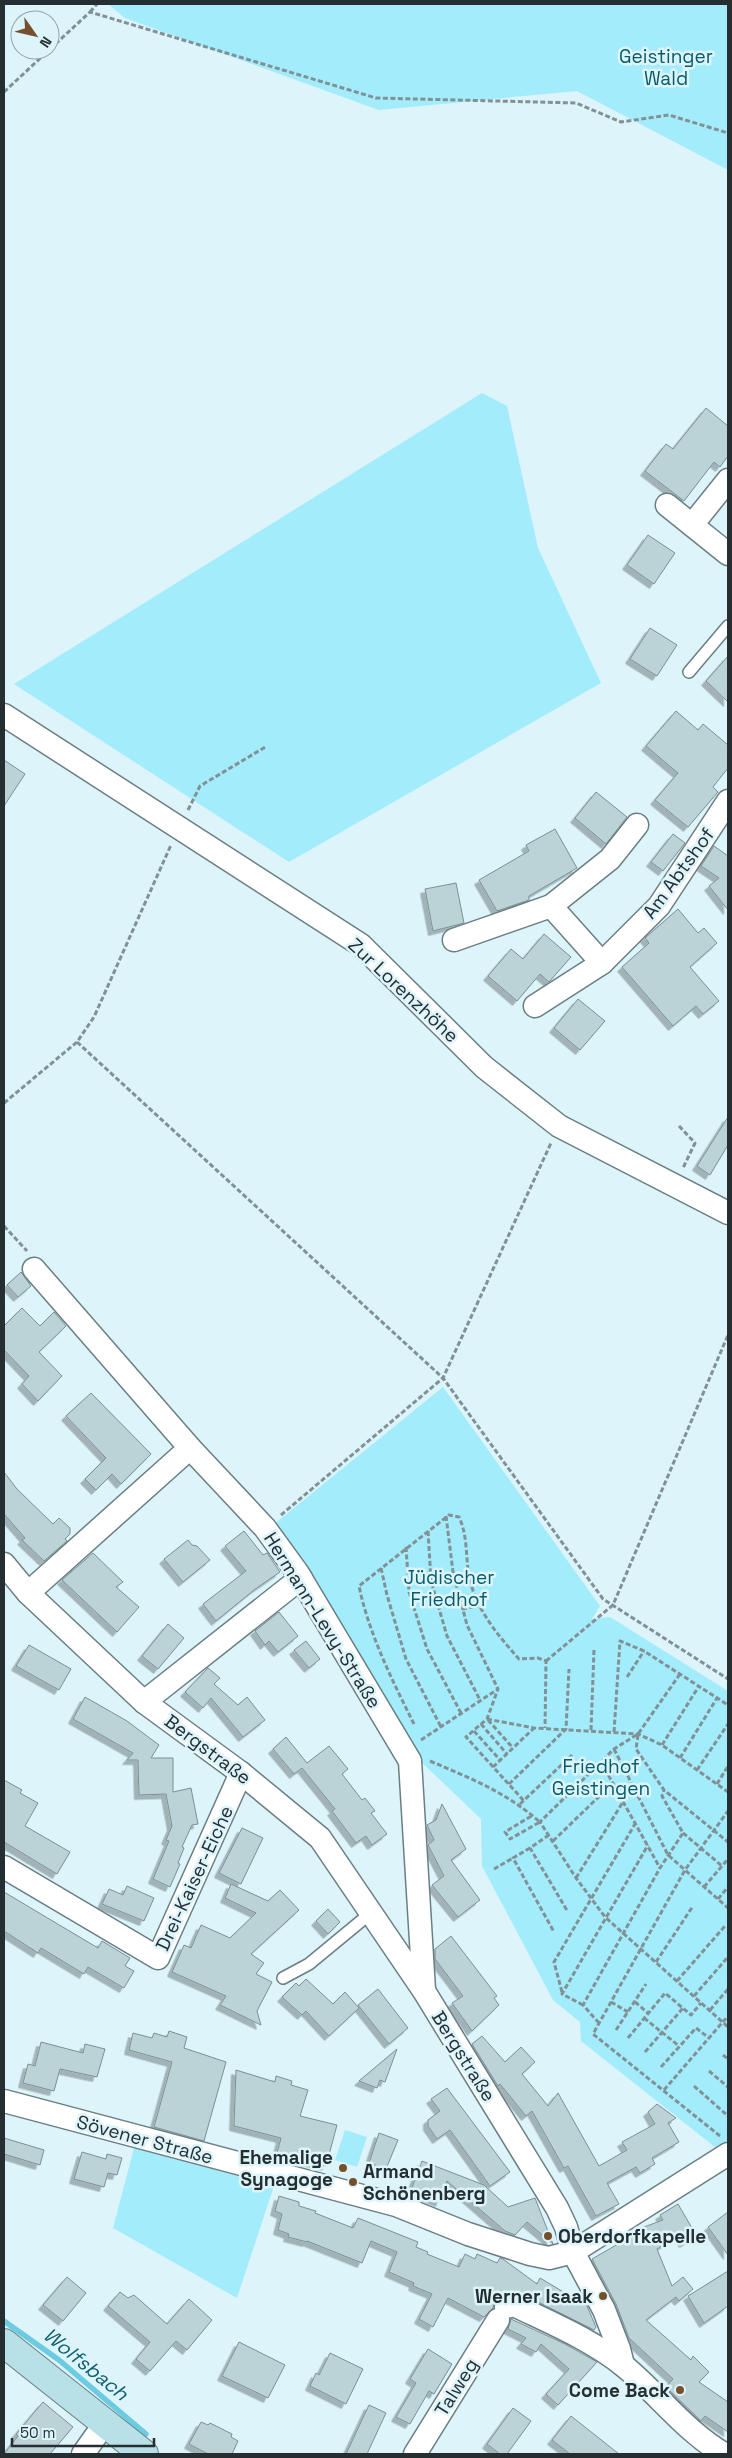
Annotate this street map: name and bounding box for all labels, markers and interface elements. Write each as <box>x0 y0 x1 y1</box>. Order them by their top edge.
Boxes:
north arrow <box>10 10 60 60</box>
text: N <box>36 33 56 51</box>
park label: Geistinger Wald <box>619 44 713 91</box>
street label: Am Abtshof <box>637 823 720 924</box>
street label: Zur Lorenzhöhe <box>343 933 464 1048</box>
street label: Hermann-Levy-Straße <box>258 1528 387 1713</box>
park label: Jüdischer Friedhof <box>404 1565 494 1612</box>
street label: Bergstraße <box>159 1709 256 1790</box>
park label: Friedhof Geistingen <box>552 1754 650 1801</box>
street label: Drei-Kaiser-Eiche <box>150 1802 239 1955</box>
street label: Bergstraße <box>426 2006 501 2106</box>
street label: Sövener Straße <box>74 2109 216 2170</box>
place label: Ehemalige Synagoge <box>239 2145 333 2192</box>
place label: Armand Schönenberg <box>363 2159 486 2206</box>
marker: Ehemalige Synagoge <box>337 2162 349 2174</box>
marker: Armand Schönenberg <box>347 2176 359 2188</box>
place label: Oberdorfkapelle <box>558 2224 706 2249</box>
marker: Oberdorfkapelle <box>542 2230 554 2242</box>
place label: Werner Isaak <box>475 2284 593 2309</box>
marker: Werner Isaak <box>597 2290 609 2302</box>
water label: Wolfsbach <box>38 2322 134 2407</box>
street label: Talweg <box>429 2354 484 2421</box>
place label: Come Back <box>569 2378 670 2403</box>
marker: Come Back <box>674 2384 686 2396</box>
scale bar <box>12 2416 155 2448</box>
text: 50 m <box>20 2423 55 2442</box>

